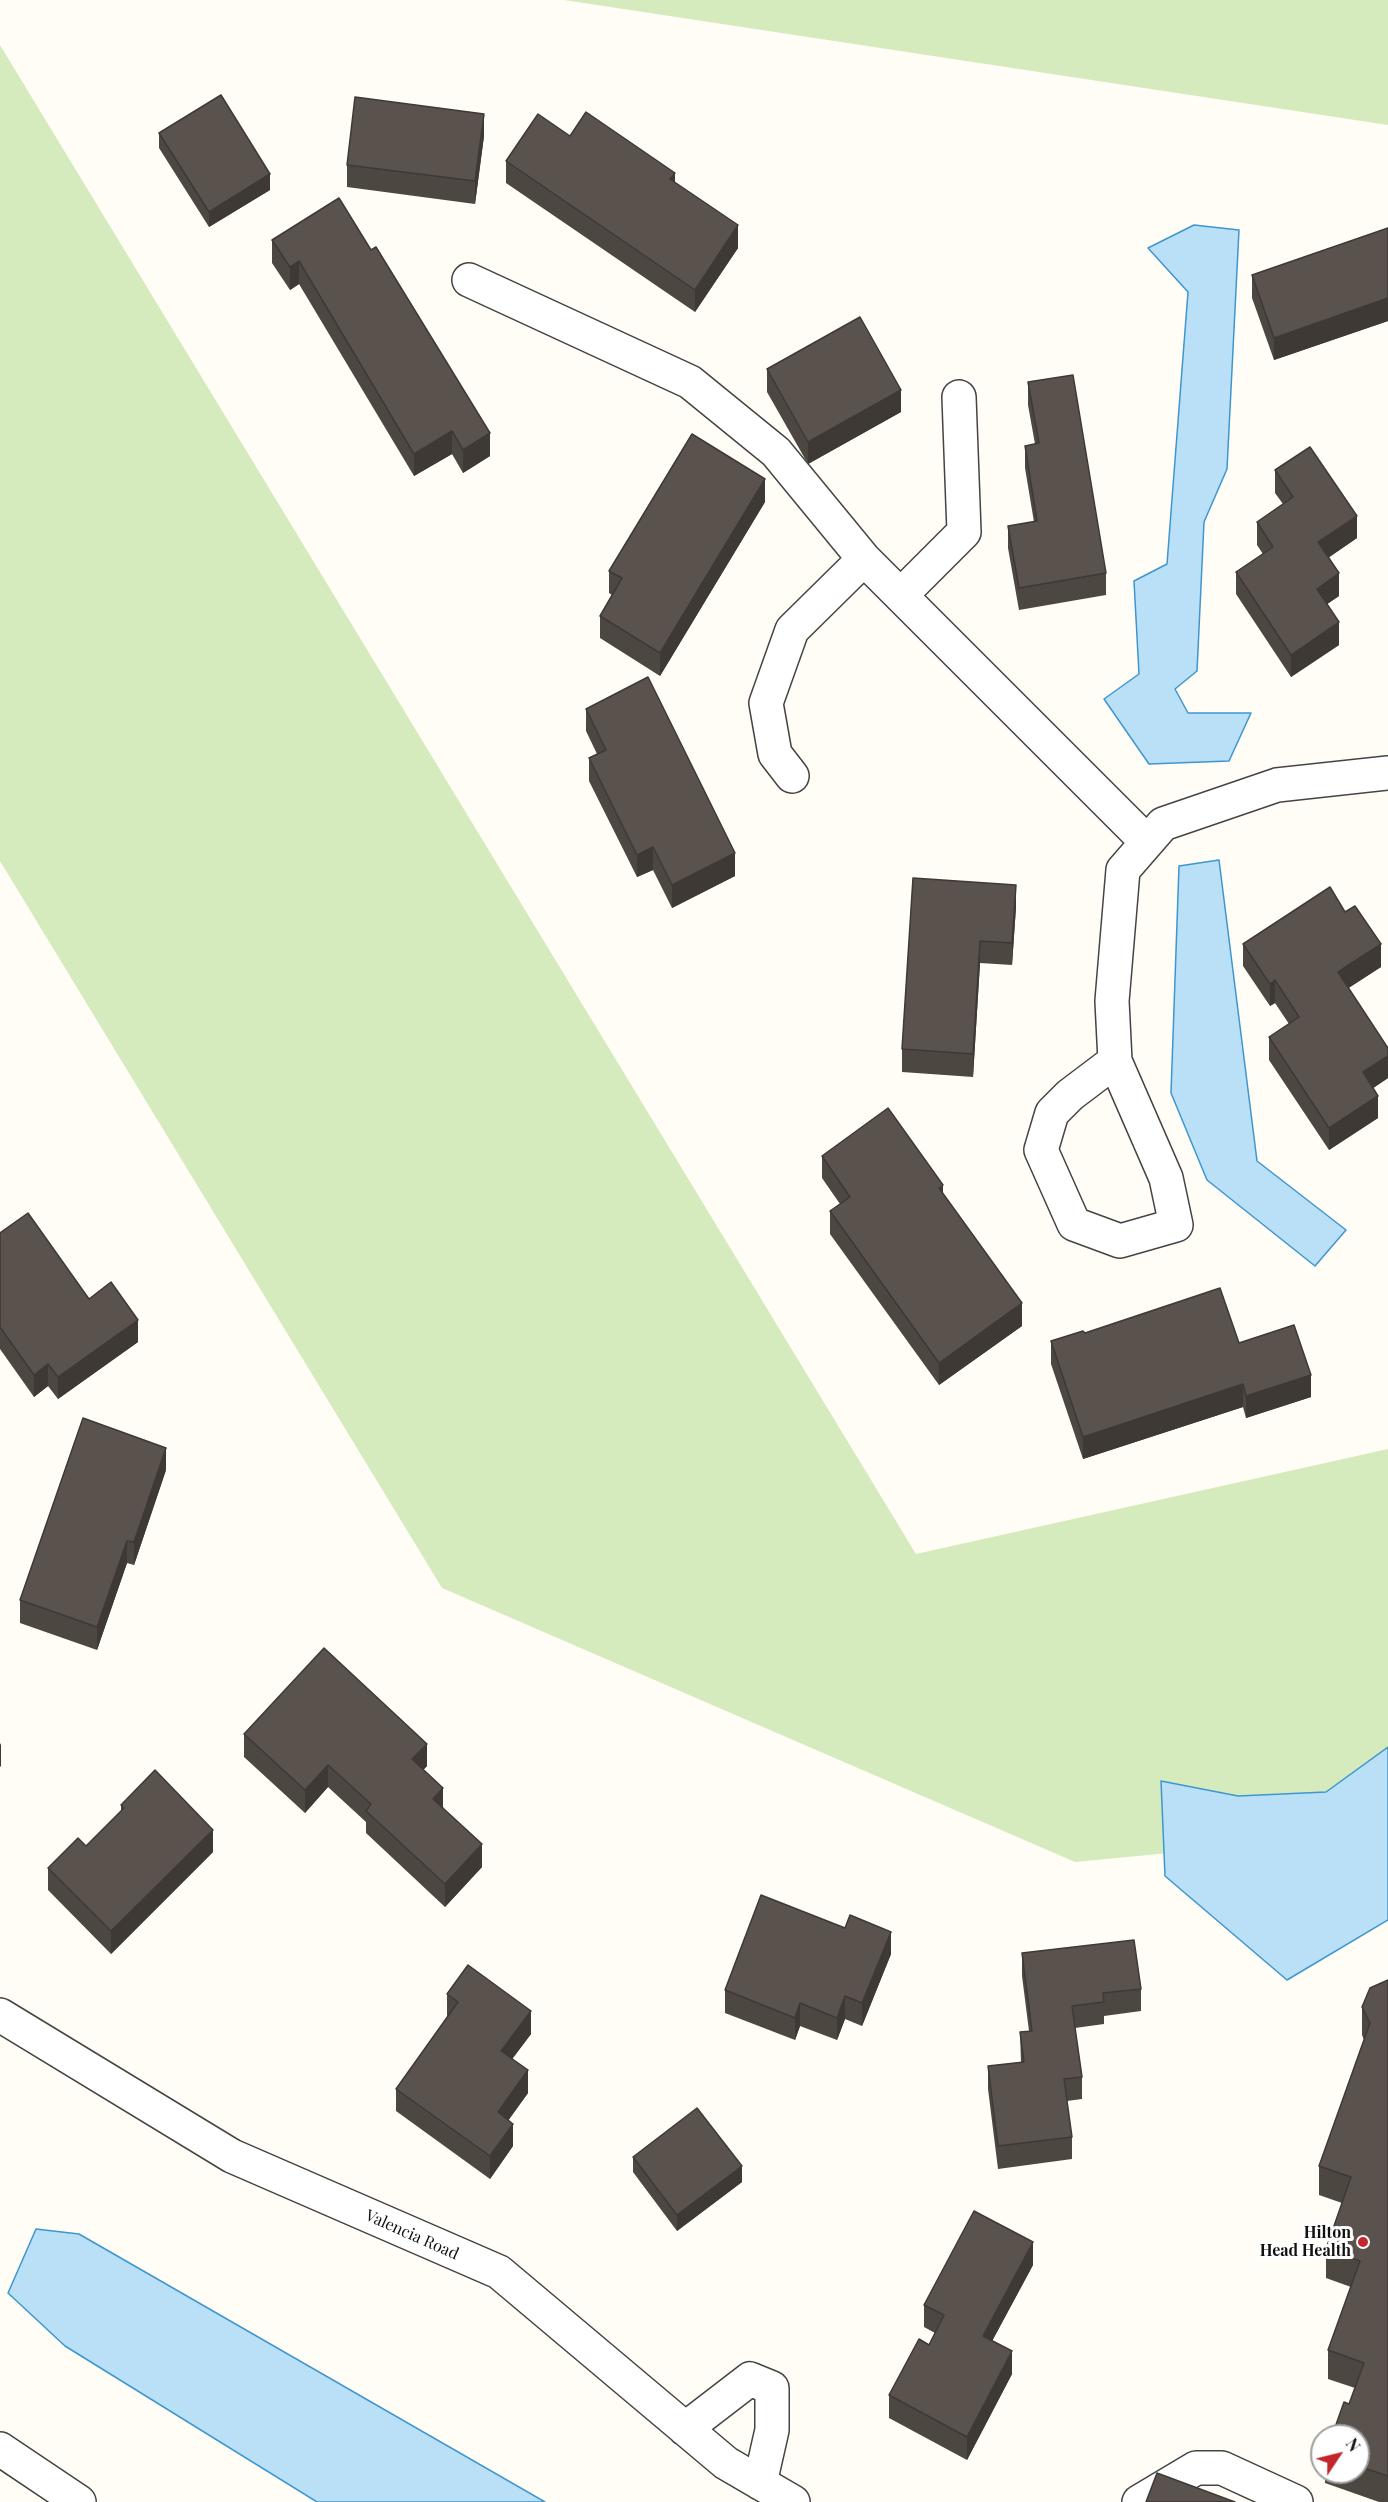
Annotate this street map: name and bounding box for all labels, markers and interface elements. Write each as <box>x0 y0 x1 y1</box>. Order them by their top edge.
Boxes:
street label: Valencia Road <box>362 2206 462 2264</box>
place label: Hilton Head Health <box>1260 2223 1351 2261</box>
marker: Hilton Head Health <box>1356 2235 1370 2249</box>
north arrow <box>1310 2424 1370 2484</box>
text: N <box>1342 2434 1365 2455</box>

